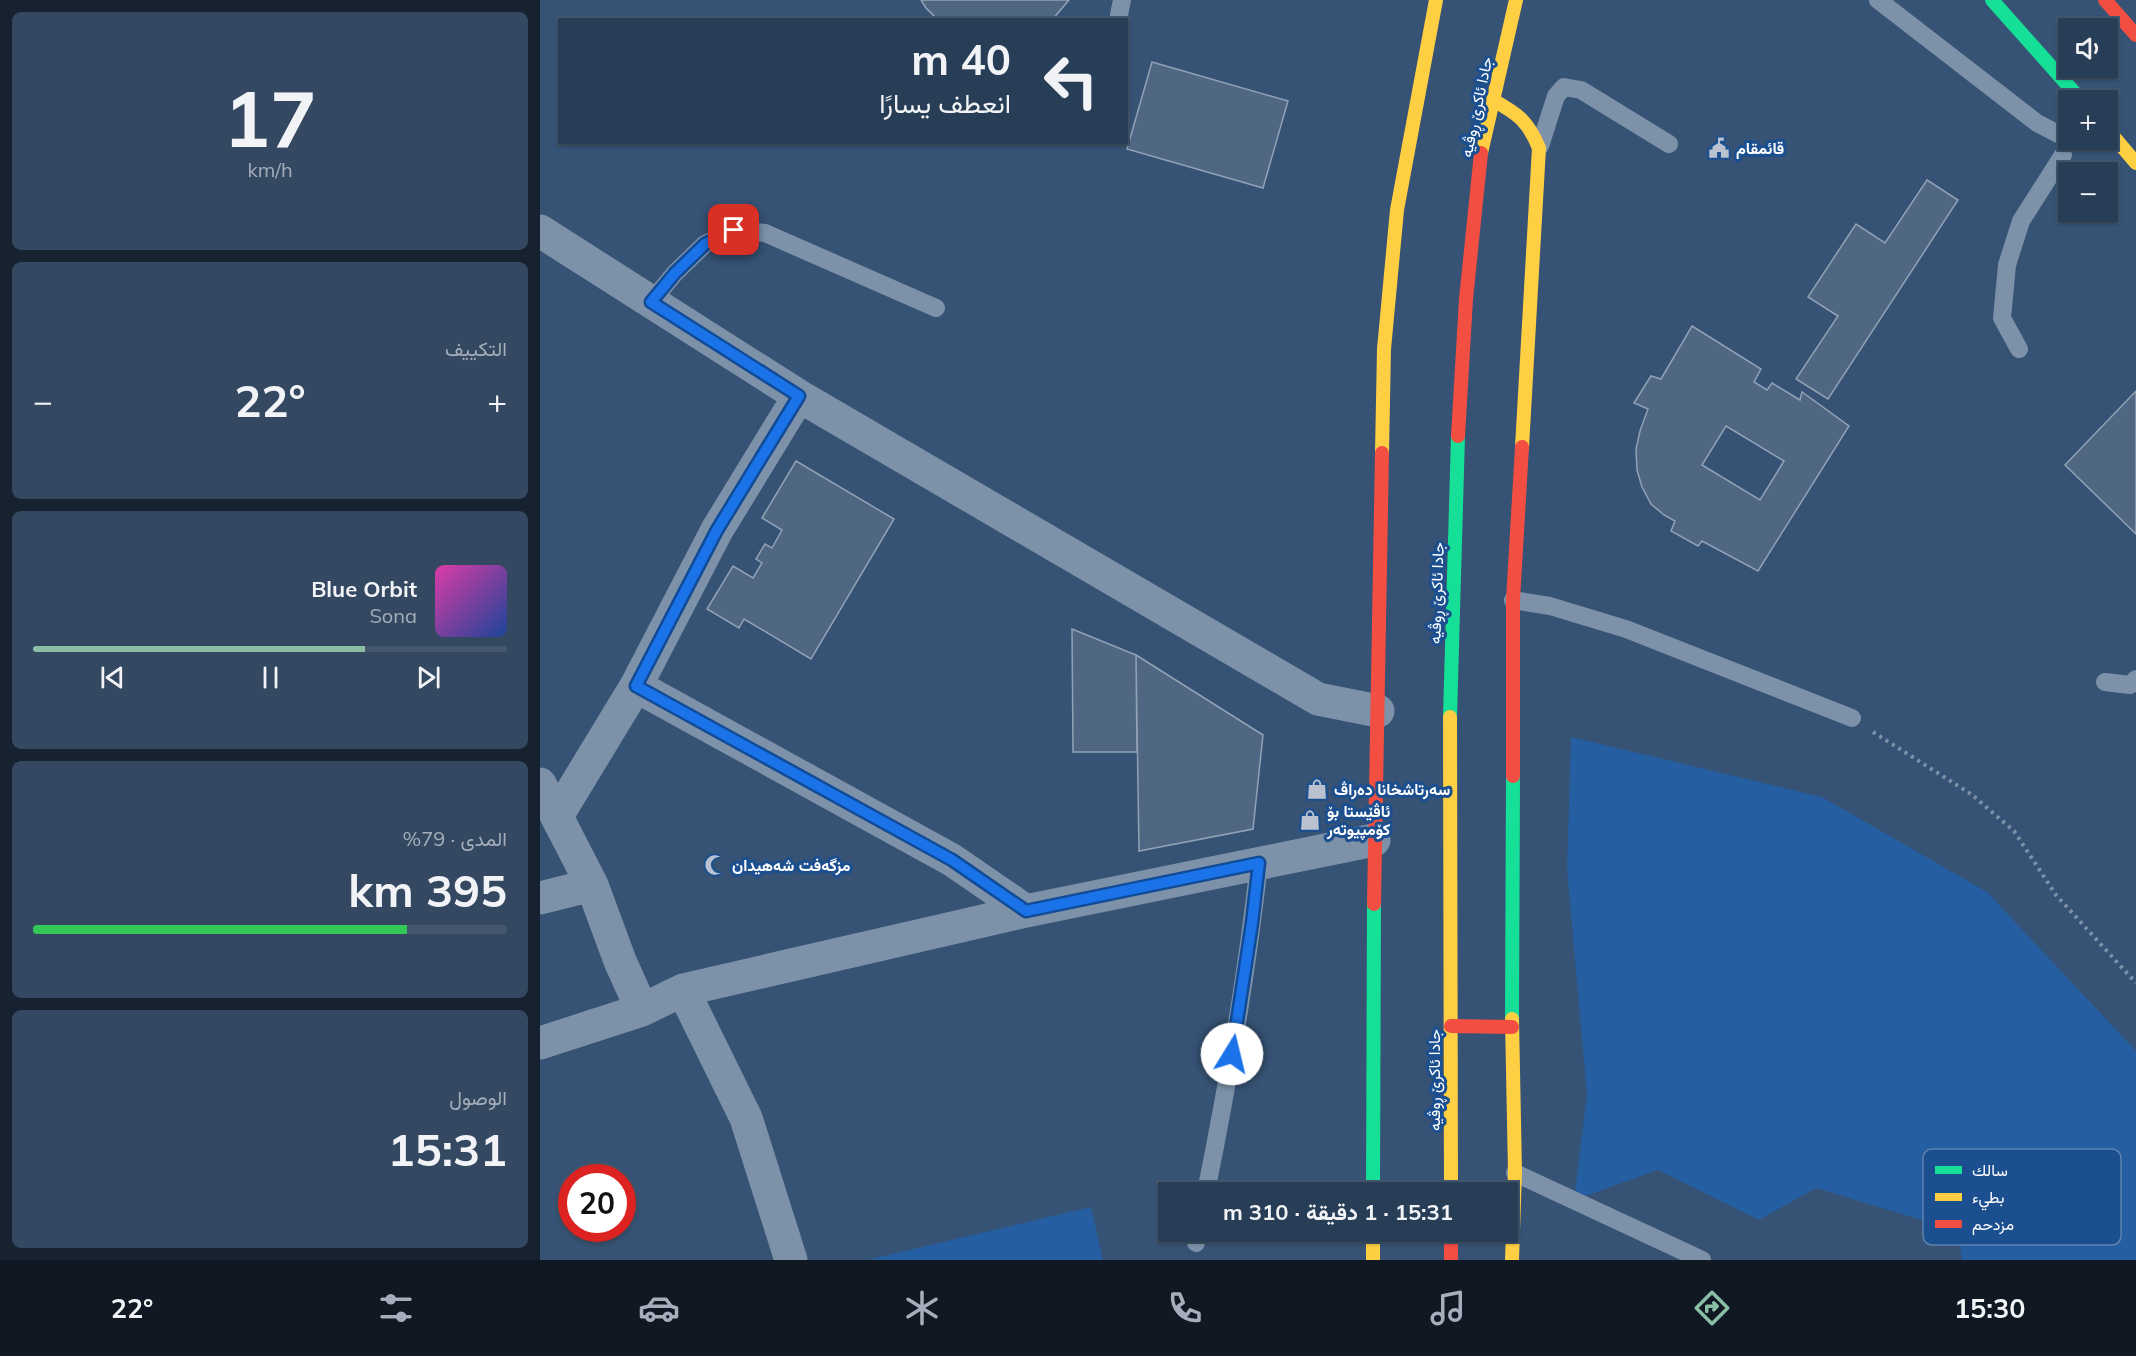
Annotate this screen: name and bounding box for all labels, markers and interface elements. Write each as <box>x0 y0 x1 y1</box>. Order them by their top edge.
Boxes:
map controls <box>2058 18 2118 222</box>
button: sound <box>2058 18 2118 78</box>
text: 40 m <box>911 33 1011 86</box>
icon: left <box>1032 42 1110 120</box>
street label: جادا ئاکرێ ڕوڤیە <box>1456 55 1499 160</box>
text: 17 <box>223 69 317 167</box>
text: انعطف يسارًا <box>879 86 1011 120</box>
button: + <box>2058 90 2118 150</box>
public building icon: قائمقام <box>1707 136 1731 160</box>
place label: قائمقام <box>1736 138 1784 159</box>
text: km/h <box>247 157 293 182</box>
button: − <box>2058 162 2118 222</box>
pin <box>708 204 759 255</box>
icon: arrive <box>717 213 750 246</box>
text: التكييف <box>445 336 507 361</box>
text: 22° <box>234 372 306 428</box>
text: − <box>33 380 53 421</box>
text: + <box>487 380 507 421</box>
street label: جادا ئاکرێ ڕوڤیە <box>1424 541 1451 644</box>
text: Blue Orbit <box>311 575 417 603</box>
text: Sona <box>369 603 417 628</box>
icon: previous <box>96 661 129 694</box>
icon: pause <box>254 661 287 694</box>
icon: next <box>412 661 445 694</box>
shop icon: سەرتاشخانا دەراڤ <box>1305 777 1329 801</box>
place label: سەرتاشخانا دەراڤ <box>1334 779 1450 800</box>
place label: ئاڤێستا بۆ کۆمپیوتەر <box>1326 801 1390 841</box>
shop icon: ئاڤێستا بۆ کۆمپیوتەر <box>1298 808 1322 832</box>
text: المدى · 79% <box>403 826 507 851</box>
mosque icon: مزگەفت شه‌هيدان <box>703 853 727 877</box>
place label: مزگەفت شه‌هيدان <box>732 855 851 876</box>
text: 395 km <box>348 862 507 918</box>
position arrow <box>1200 1022 1264 1086</box>
street label: جادا ئاکرێ ڕوڤیە <box>1424 1029 1447 1131</box>
text: الوصول <box>449 1085 507 1110</box>
text: 15:31 <box>388 1121 507 1177</box>
legend <box>1923 1149 2121 1245</box>
text: سالك <box>1972 1160 2008 1180</box>
speed limit sign: 20 <box>558 1164 636 1242</box>
text: بطيء <box>1972 1187 2004 1211</box>
text: 15:31 · 1 دقيقة · 310 m <box>1223 1198 1453 1226</box>
text: مزدحم <box>1972 1214 2014 1235</box>
icon: filters <box>375 1287 417 1329</box>
icon: car <box>638 1287 680 1329</box>
icon: climate <box>901 1287 943 1329</box>
icon: phone <box>1164 1287 1206 1329</box>
icon: music <box>1427 1287 1469 1329</box>
icon: directions <box>1691 1287 1733 1329</box>
text: 22° <box>111 1291 153 1325</box>
text: 15:30 <box>1954 1291 2025 1325</box>

